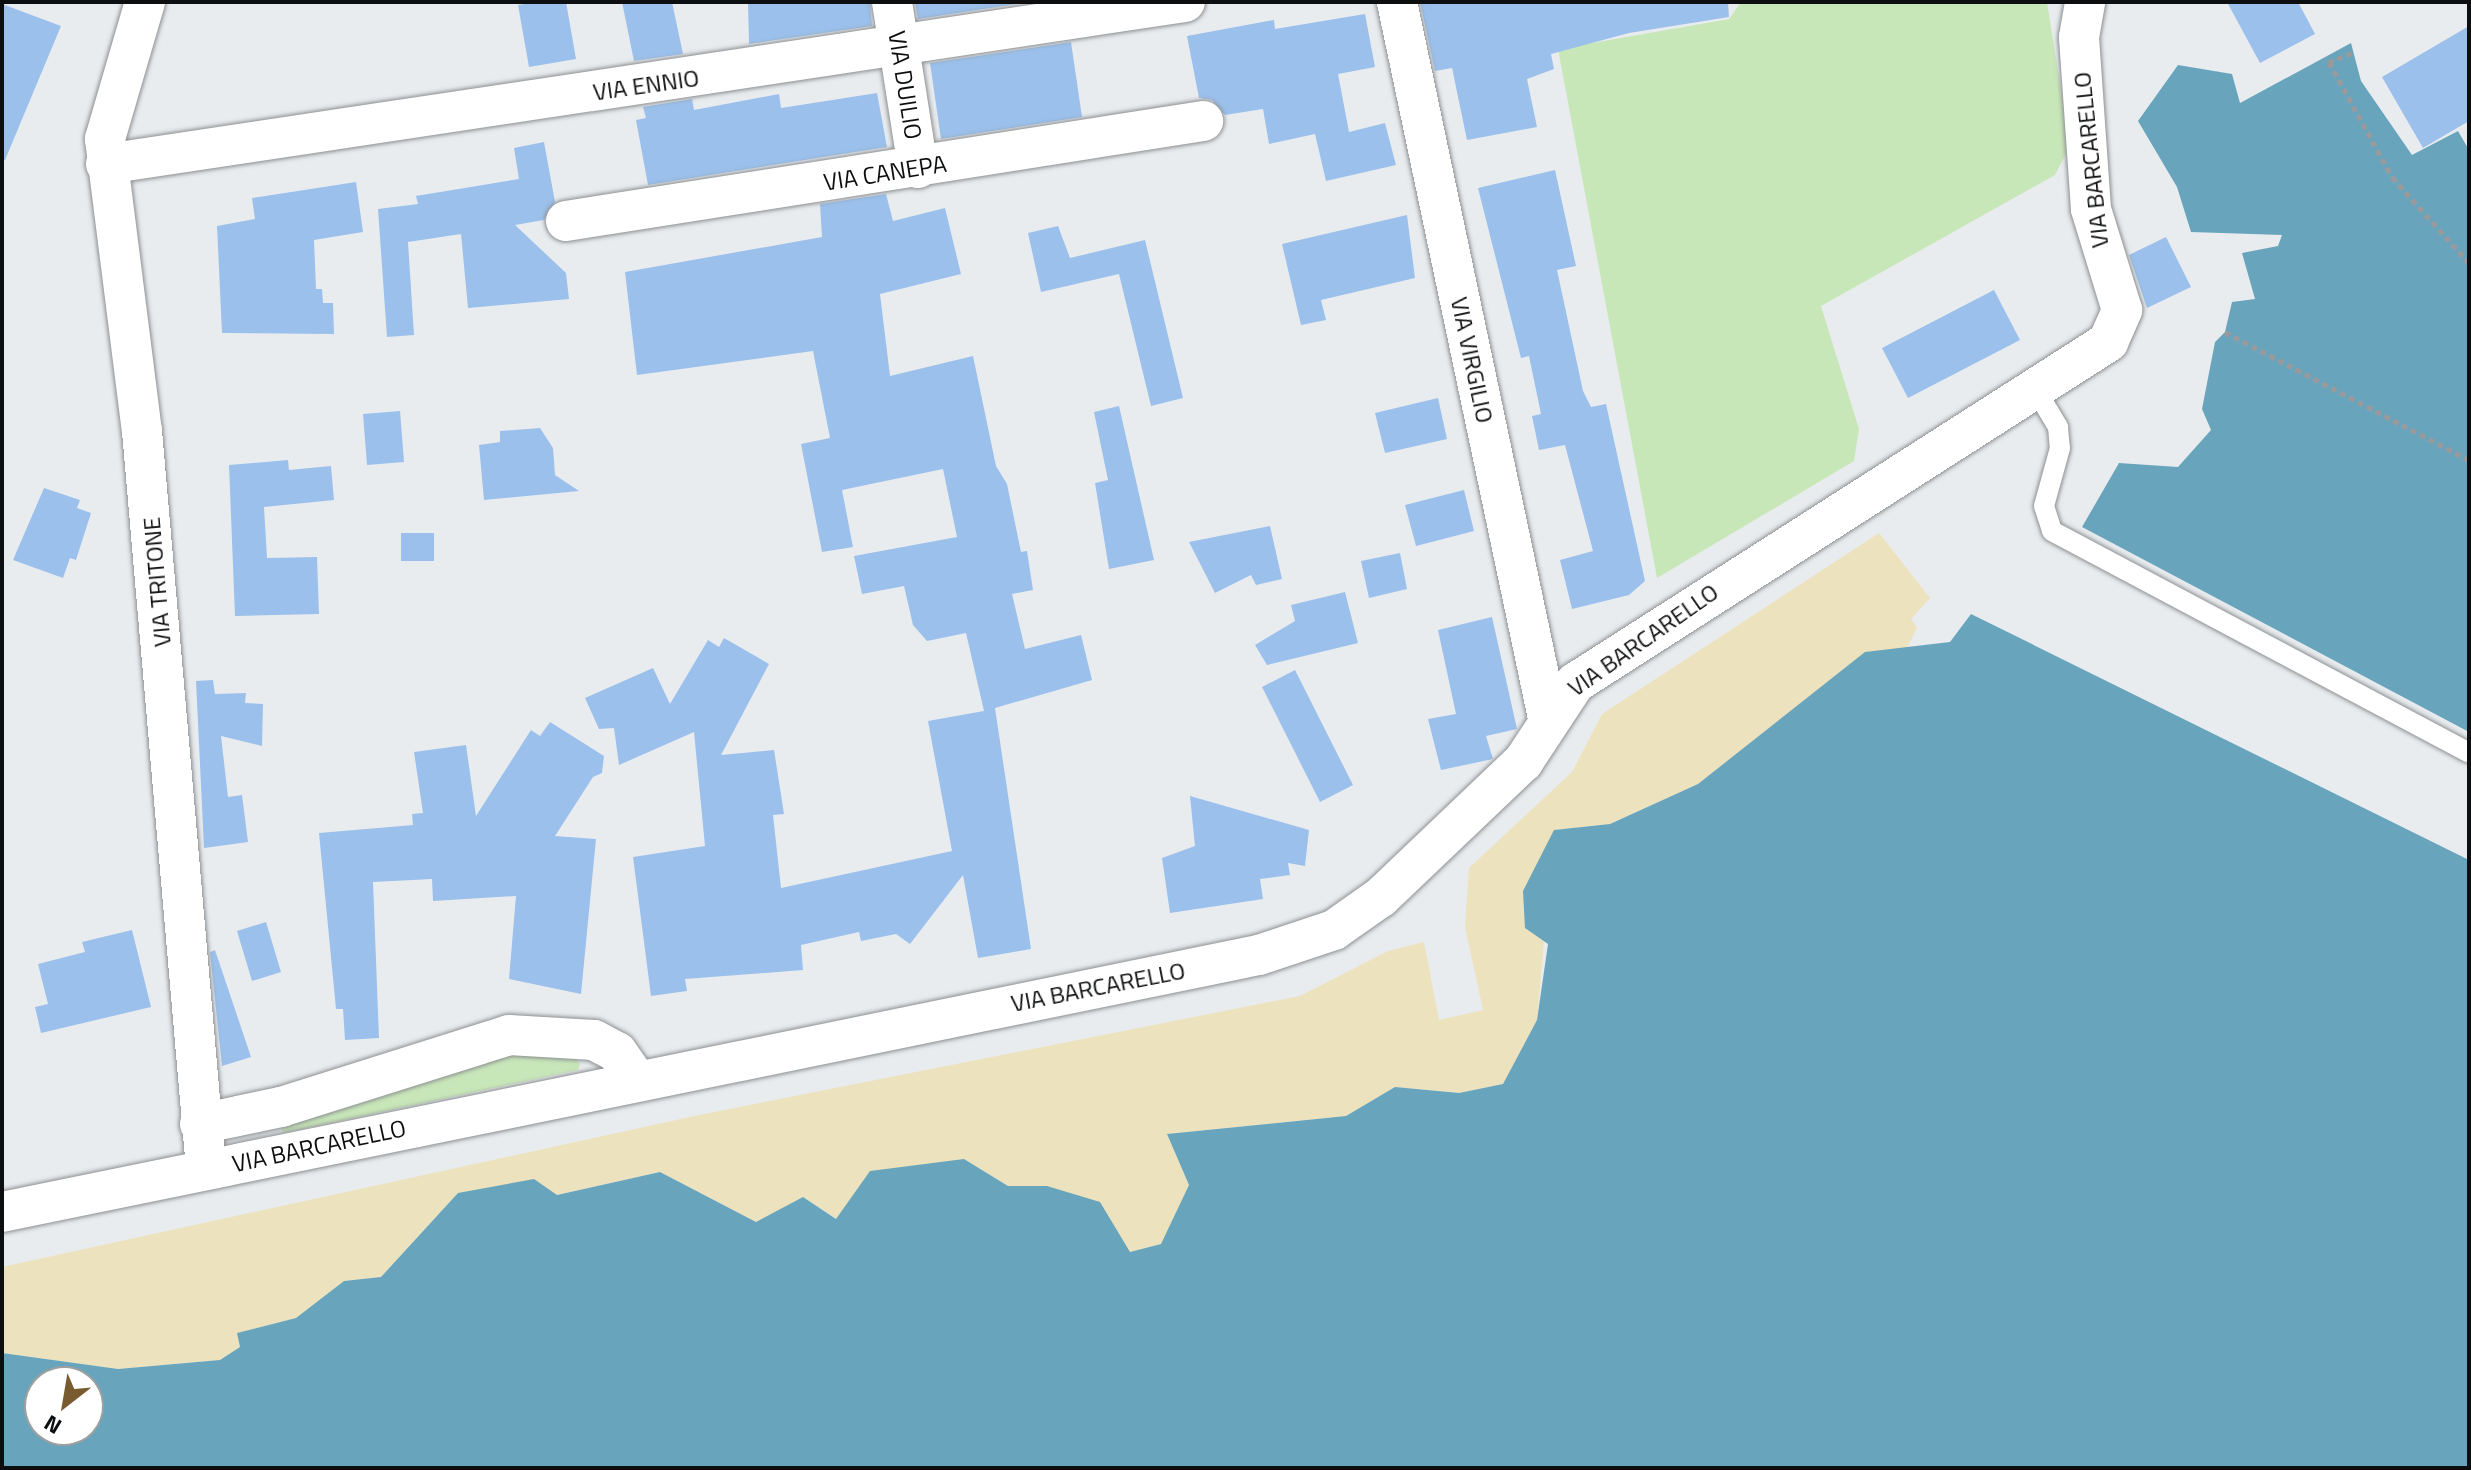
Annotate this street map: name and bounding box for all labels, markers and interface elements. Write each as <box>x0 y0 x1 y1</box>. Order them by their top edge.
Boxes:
street label: VIA DUILIO <box>882 29 928 141</box>
street label: VIA ENNIO <box>591 63 701 107</box>
street label: VIA BARCARELLO <box>2067 71 2115 249</box>
street label: VIA CANEPA <box>821 149 949 197</box>
street label: VIA VIRGILIO <box>1445 294 1499 426</box>
street label: VIA TRITONE <box>137 516 177 648</box>
street label: VIA BARCARELLO <box>1562 577 1724 703</box>
street label: VIA BARCARELLO <box>1008 956 1188 1018</box>
street label: VIA BARCARELLO <box>230 1114 408 1178</box>
north arrow <box>24 1366 104 1446</box>
text: N <box>37 1406 68 1443</box>

